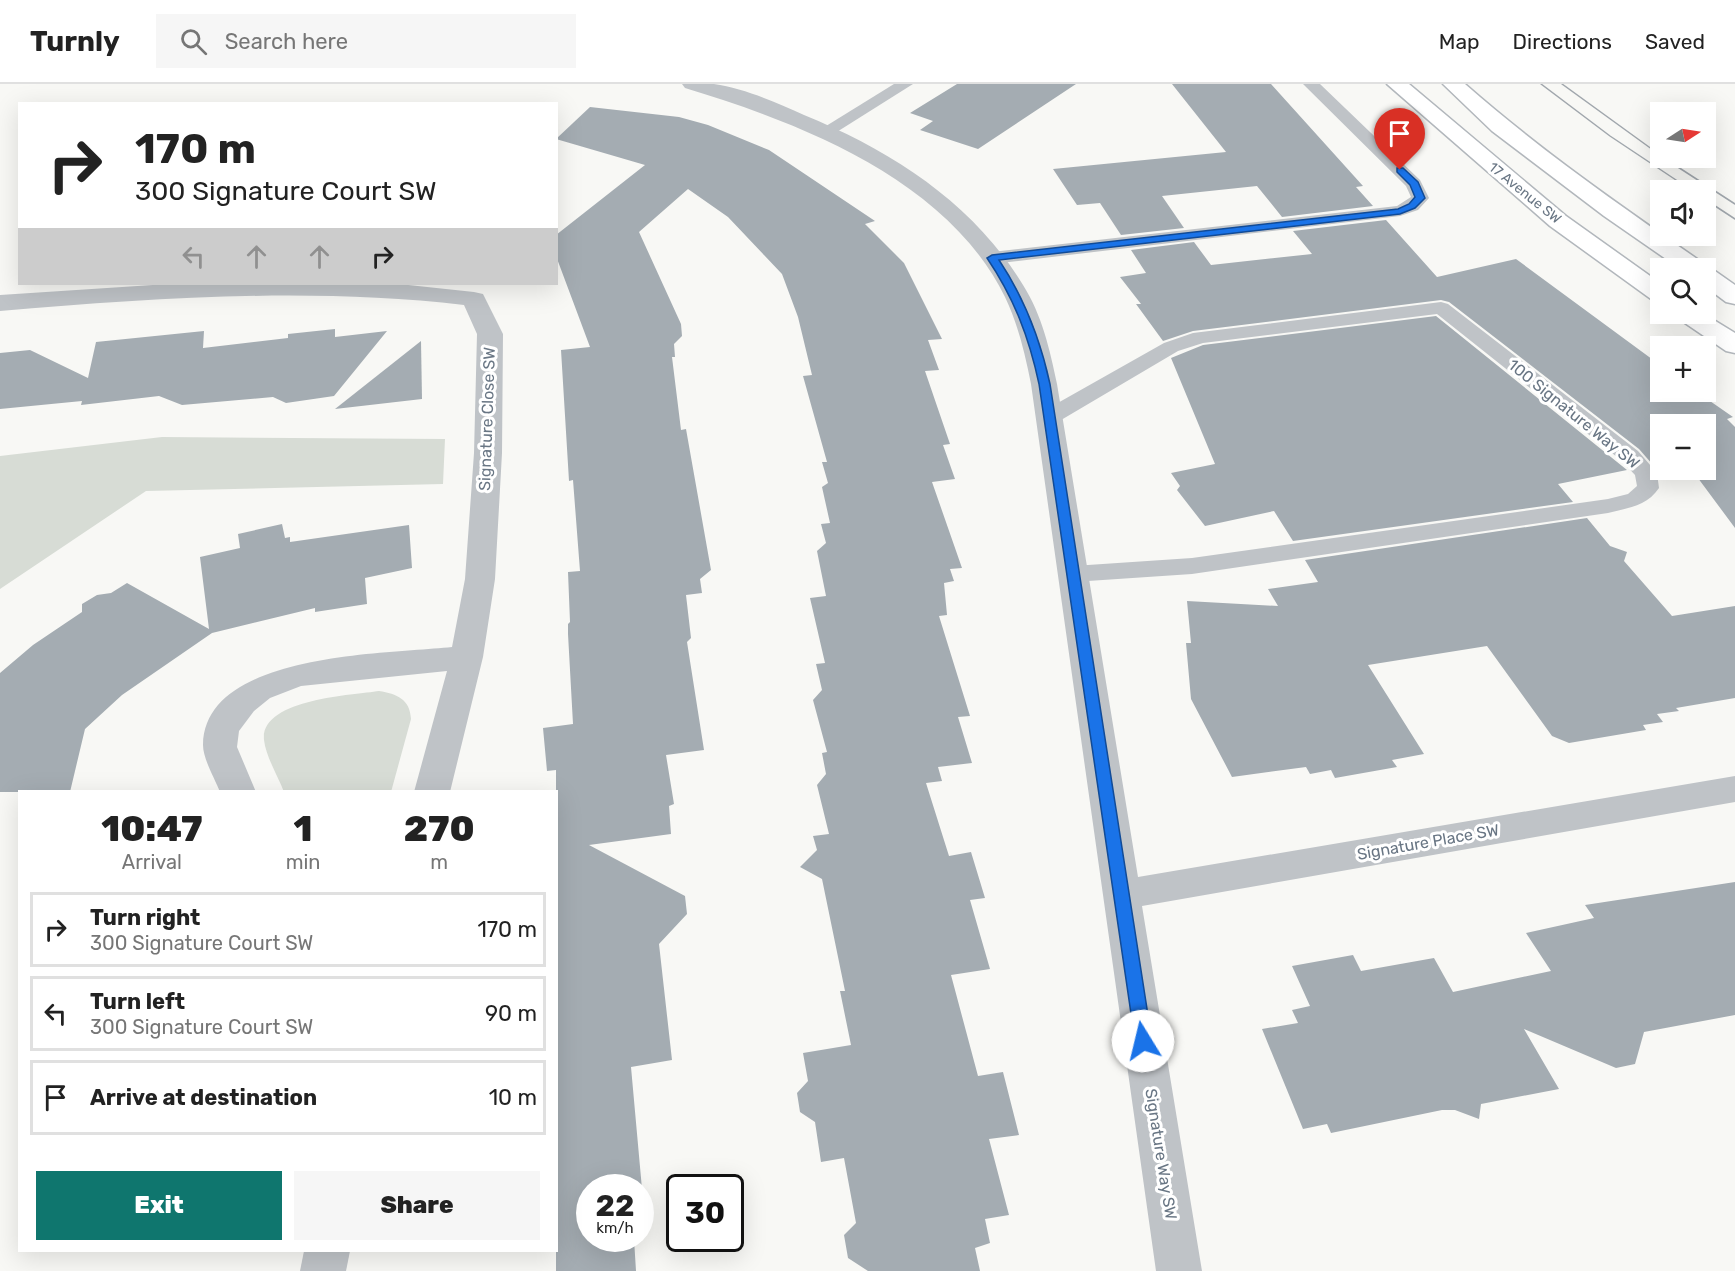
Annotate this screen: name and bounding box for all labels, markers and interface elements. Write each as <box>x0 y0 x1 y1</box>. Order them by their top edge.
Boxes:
search box <box>156 14 576 68</box>
text: Turnly <box>30 25 120 58</box>
icon: search <box>177 25 210 58</box>
text: Search here <box>225 28 348 55</box>
text: Map <box>1439 29 1480 54</box>
text: Directions <box>1513 29 1612 54</box>
text: Saved <box>1645 29 1705 54</box>
north arrow <box>1650 102 1716 168</box>
map controls <box>1650 102 1716 480</box>
pin <box>1374 108 1425 170</box>
icon: arrive <box>1383 117 1416 150</box>
text: 170 m <box>135 124 256 174</box>
icon: right <box>36 126 114 204</box>
street label: 17 Avenue SW <box>1485 159 1565 227</box>
text: 300 Signature Court SW <box>135 175 437 207</box>
button: sound <box>1650 180 1716 246</box>
icon: left <box>177 240 210 273</box>
icon: ahead <box>240 240 273 273</box>
icon: ahead <box>303 240 336 273</box>
icon: right <box>366 240 399 273</box>
button: search <box>1650 258 1716 324</box>
button: + <box>1650 336 1716 402</box>
street label: Signature Close SW <box>475 347 499 491</box>
street label: 100 Signature Way SW <box>1505 355 1644 473</box>
button: − <box>1650 414 1716 480</box>
text: 10:47 <box>101 807 203 850</box>
text: 1 <box>294 807 313 850</box>
text: 270 <box>404 807 475 850</box>
street label: Signature Place SW <box>1356 820 1501 864</box>
text: Arrival <box>122 850 182 874</box>
text: min <box>286 850 320 874</box>
text: m <box>430 850 448 874</box>
text: Turn right <box>90 904 200 931</box>
icon: right <box>39 913 72 946</box>
text: 170 m <box>477 916 537 943</box>
text: 300 Signature Court SW <box>90 931 313 955</box>
text: Turn left <box>90 988 185 1015</box>
icon: left <box>39 997 72 1030</box>
text: 90 m <box>485 1000 537 1027</box>
position arrow <box>1111 1009 1175 1073</box>
text: 300 Signature Court SW <box>90 1015 313 1039</box>
icon: arrive <box>39 1081 72 1114</box>
text: Arrive at destination <box>90 1084 317 1111</box>
text: 10 m <box>489 1084 537 1111</box>
street label: Signature Way SW <box>1141 1087 1181 1221</box>
button: Exit <box>36 1171 282 1240</box>
button: Share <box>294 1171 540 1240</box>
speed limit sign: 30 <box>666 1174 744 1252</box>
text: 22 <box>596 1188 635 1224</box>
text: km/h <box>596 1219 634 1237</box>

